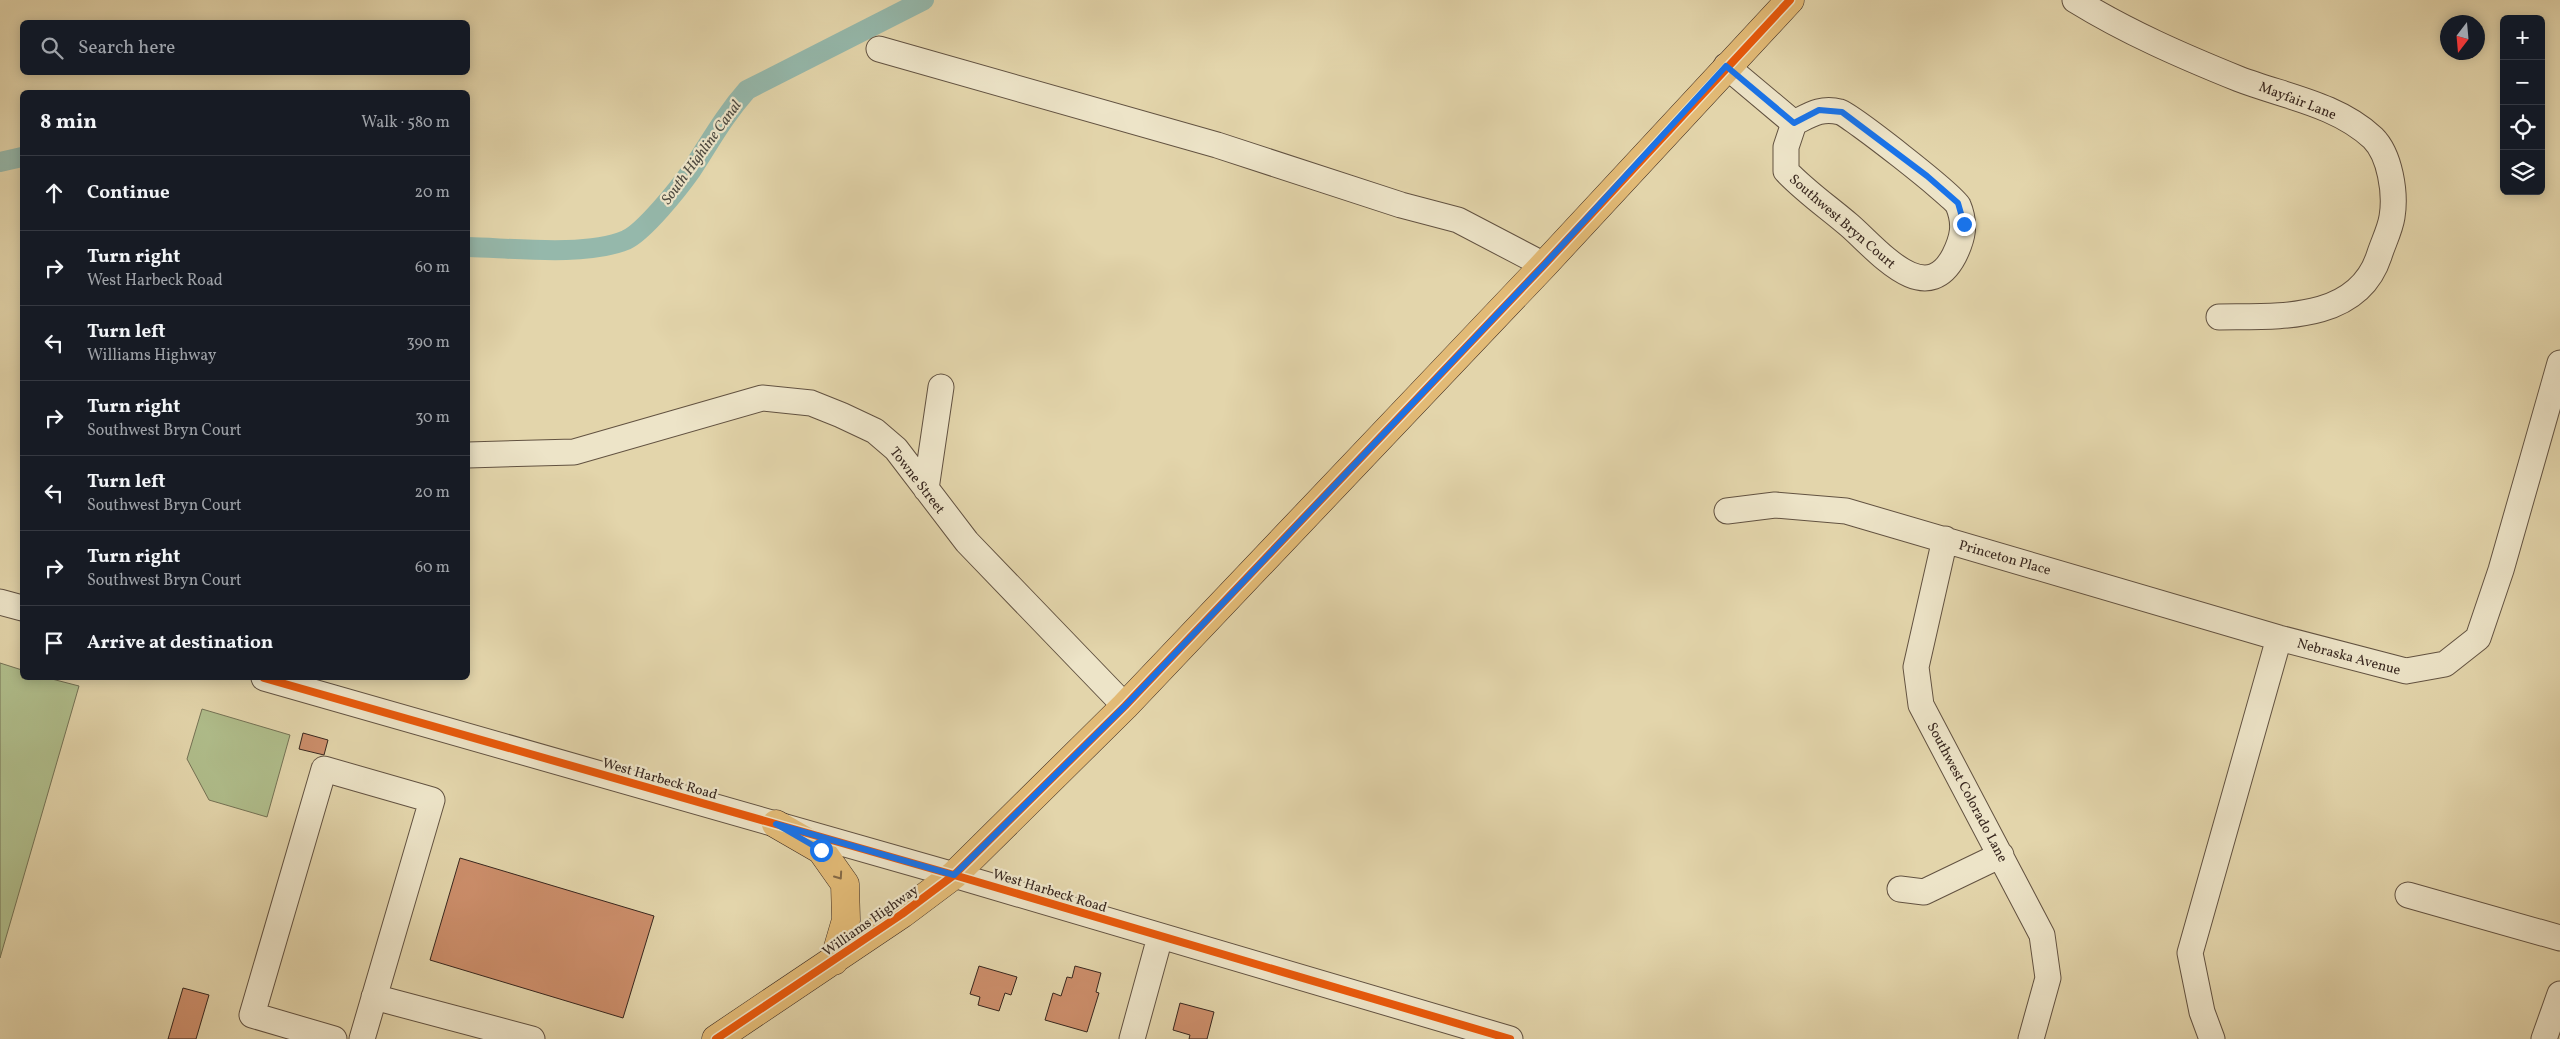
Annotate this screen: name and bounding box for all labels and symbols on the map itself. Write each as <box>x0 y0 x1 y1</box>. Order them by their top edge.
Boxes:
north arrow <box>2440 15 2485 60</box>
street label: Mayfair Lane <box>2256 78 2339 125</box>
water label: South Highline Canal <box>657 96 747 209</box>
street label: Southwest Bryn Court <box>1785 171 1899 274</box>
route end <box>1953 213 1976 236</box>
street label: Towne Street <box>885 444 949 518</box>
street label: Princeton Place <box>1956 536 2053 581</box>
street label: Nebraska Avenue <box>2295 634 2403 681</box>
street label: Southwest Colorado Lane <box>1922 720 2012 866</box>
street label: West Harbeck Road <box>600 754 719 805</box>
route start <box>810 839 833 862</box>
street label: West Harbeck Road <box>990 865 1109 918</box>
one-way arrow <box>833 870 842 880</box>
street label: Williams Highway <box>819 881 923 961</box>

